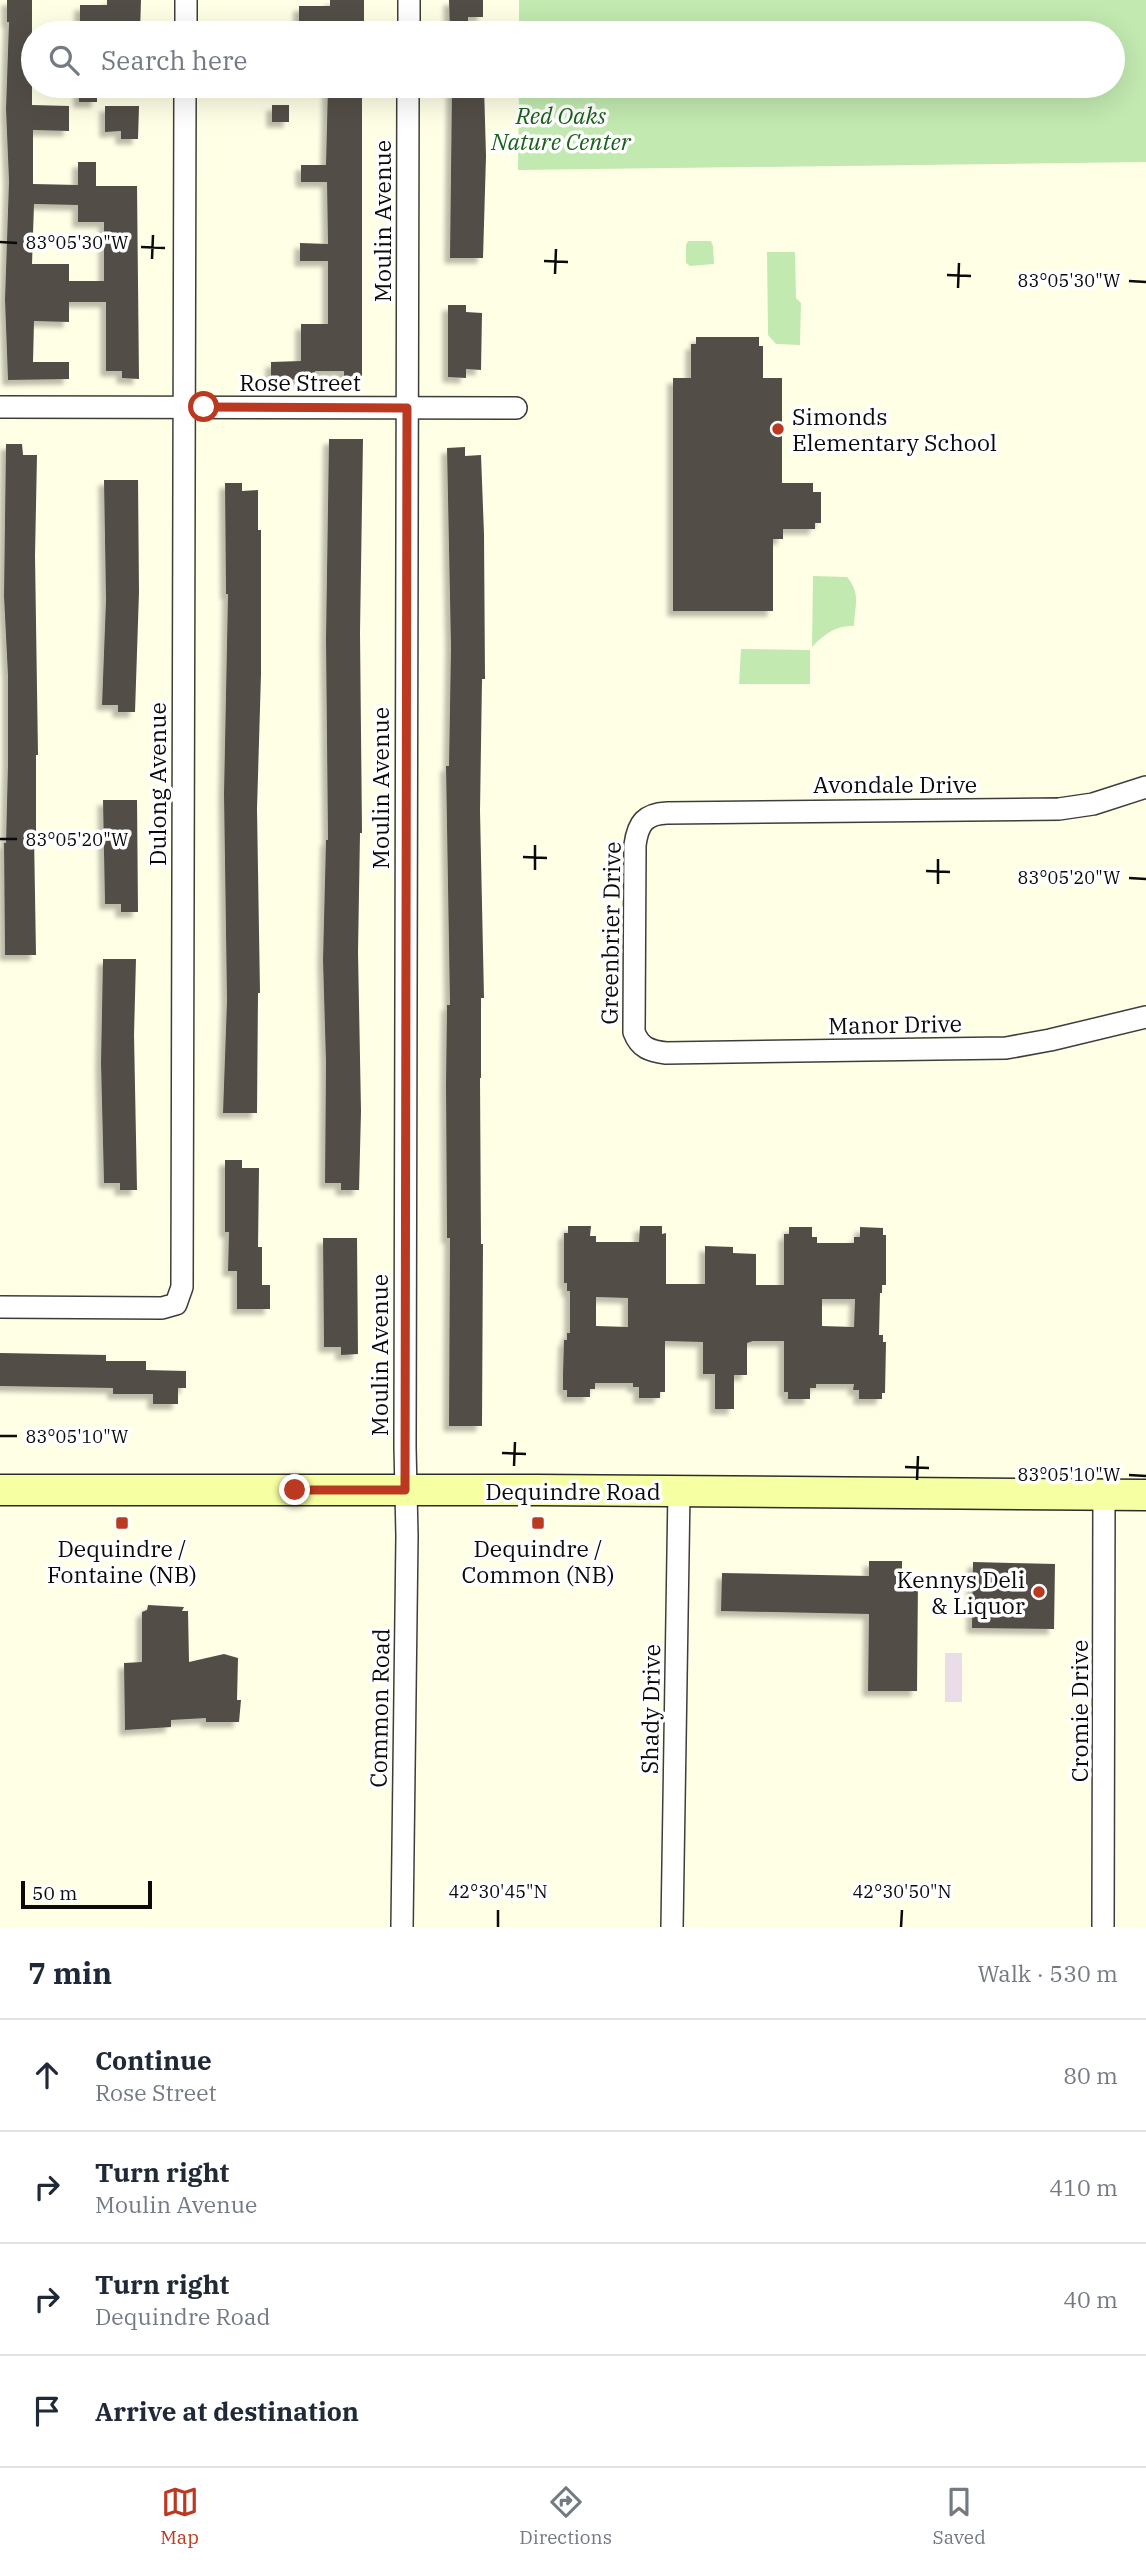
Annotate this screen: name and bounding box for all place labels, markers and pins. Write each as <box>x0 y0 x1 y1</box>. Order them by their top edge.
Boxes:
place label: Simonds Elementary School <box>792 401 997 457</box>
marker: Simonds Elementary School <box>770 421 786 437</box>
marker: Dequindre / Fontaine (NB) <box>114 1515 130 1531</box>
marker: Dequindre / Common (NB) <box>530 1515 546 1531</box>
place label: Dequindre / Fontaine (NB) <box>47 1533 197 1589</box>
place label: Dequindre / Common (NB) <box>462 1533 614 1589</box>
place label: Kennys Deli & Liquor <box>897 1564 1025 1620</box>
marker: Kennys Deli & Liquor <box>1031 1584 1047 1600</box>

